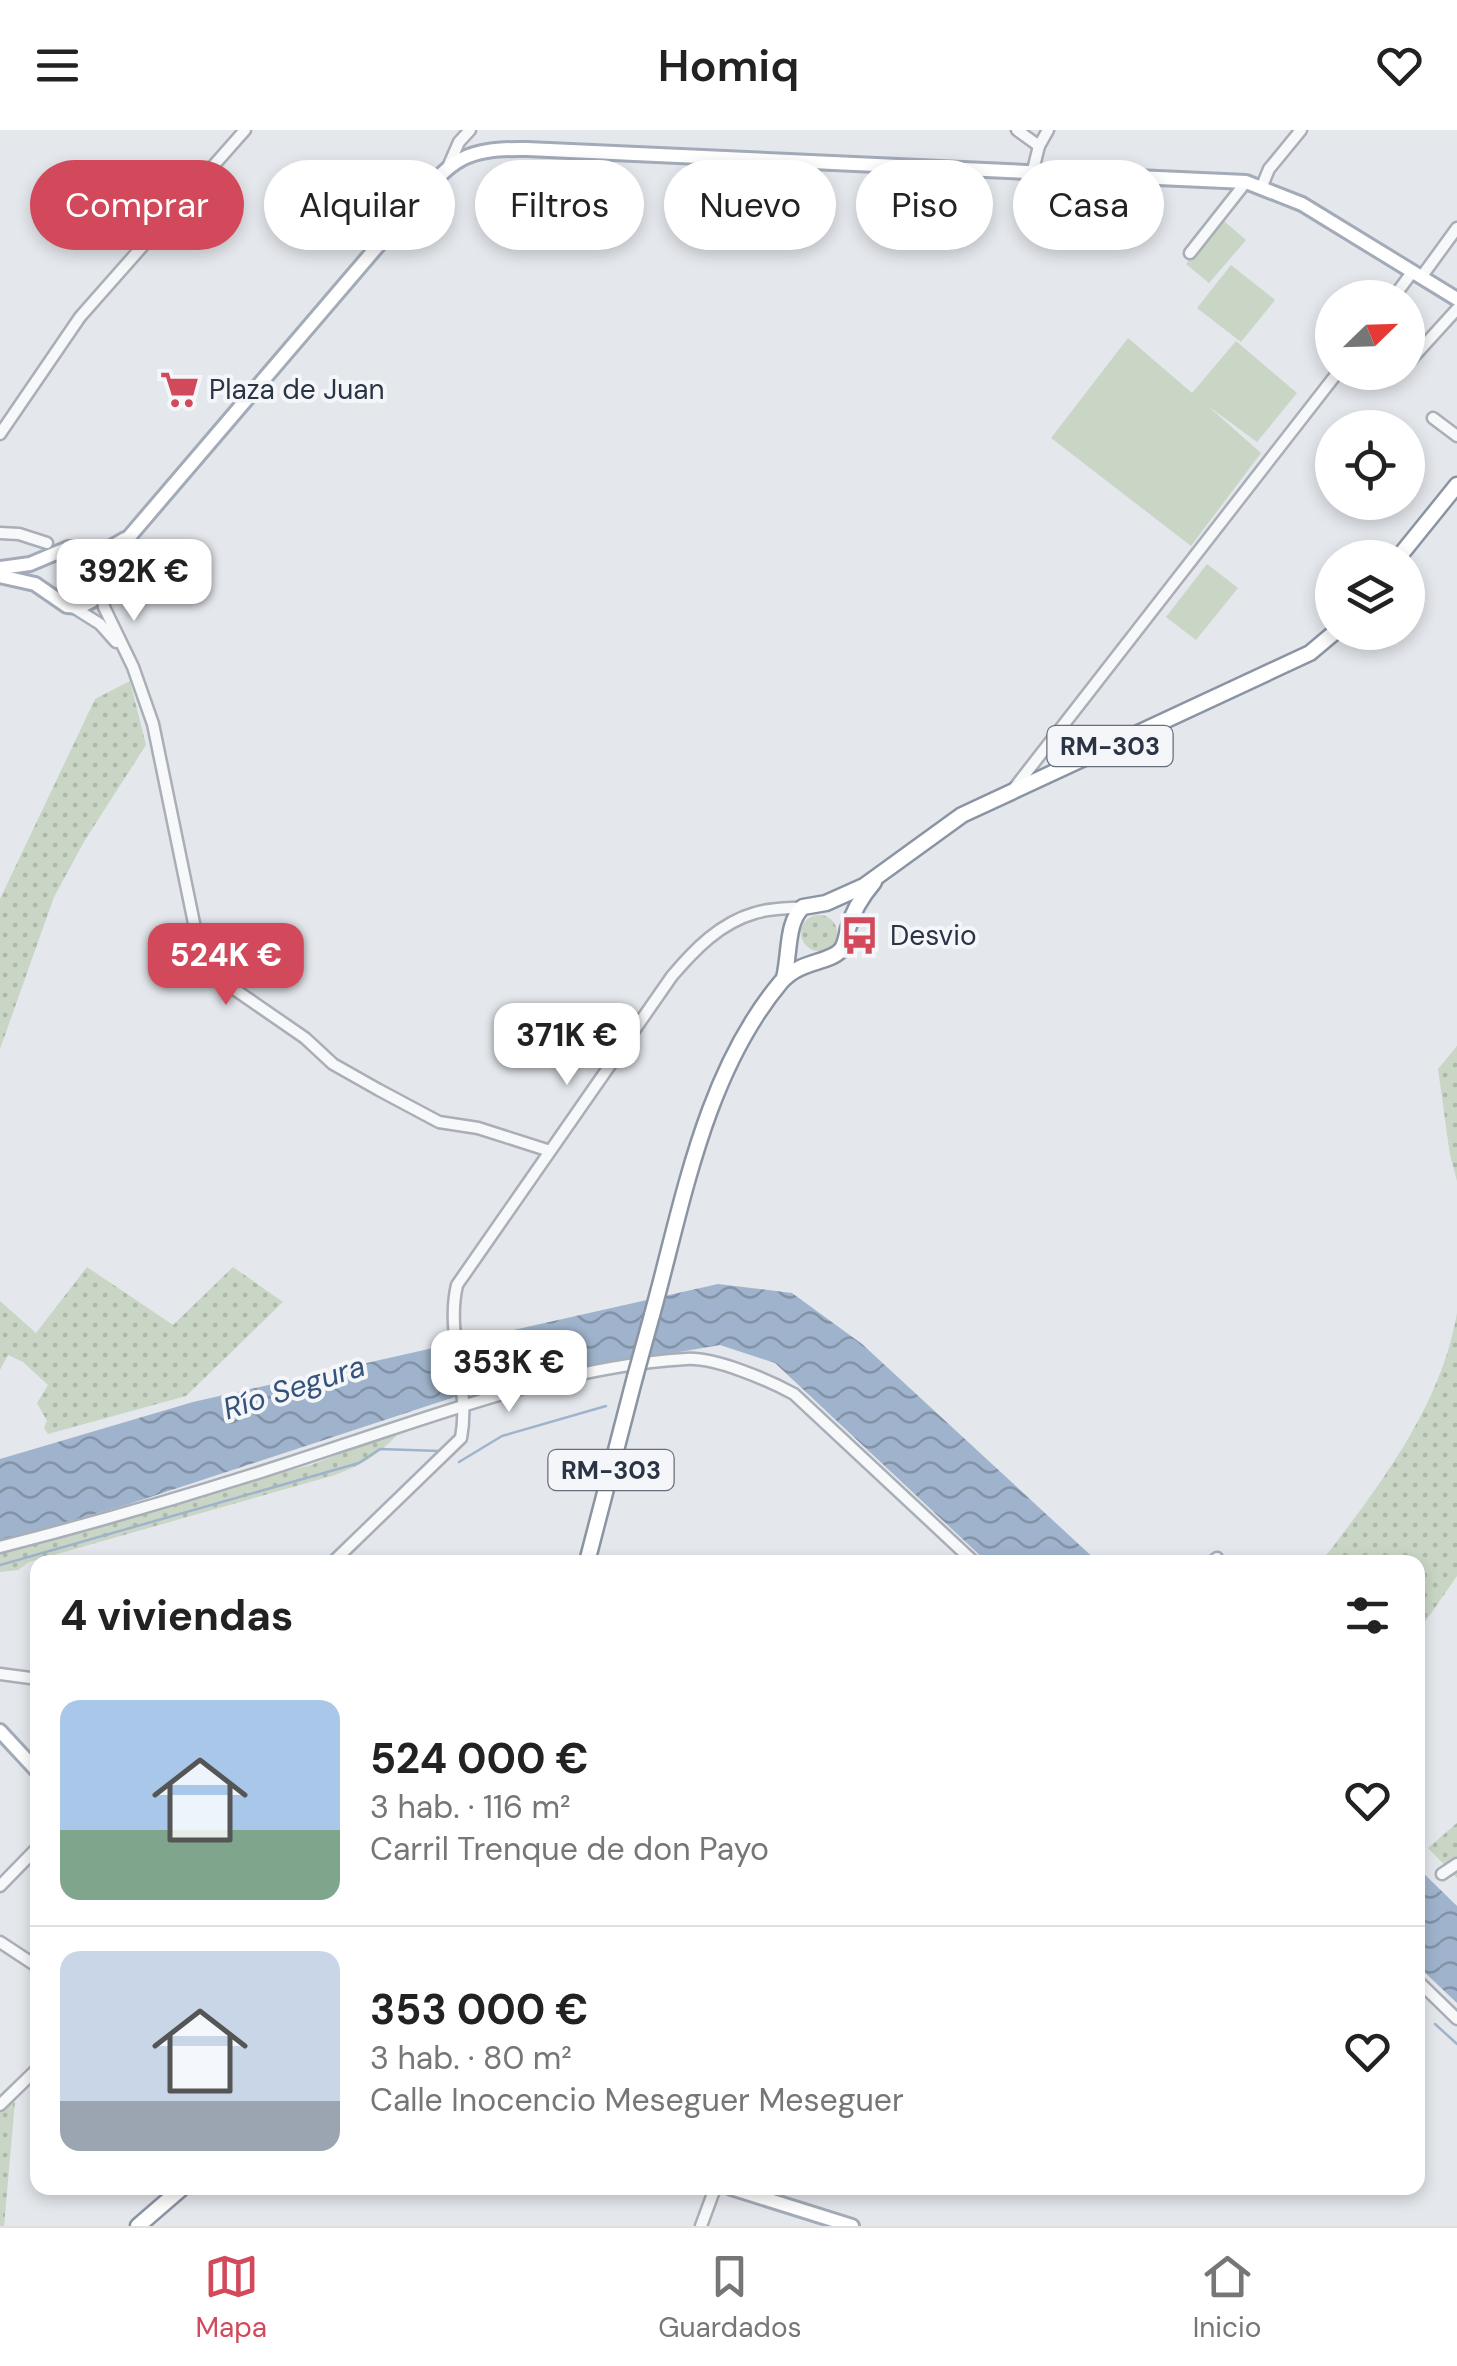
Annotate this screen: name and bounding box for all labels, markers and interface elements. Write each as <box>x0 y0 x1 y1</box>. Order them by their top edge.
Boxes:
text: Homiq <box>658 36 799 95</box>
icon: menu <box>30 38 85 93</box>
icon: heart <box>1372 38 1427 93</box>
chip: Comprar <box>30 160 244 250</box>
chip: Alquilar <box>264 160 455 250</box>
chip: Filtros <box>475 160 644 250</box>
chip: Nuevo <box>664 160 836 250</box>
chip: Piso <box>856 160 993 250</box>
chip: Casa <box>1013 160 1164 250</box>
north arrow <box>1315 280 1425 390</box>
map controls <box>1315 280 1425 650</box>
supermarket icon: Plaza de Juan <box>158 368 200 410</box>
place label: Plaza de Juan <box>209 371 385 408</box>
button: locate <box>1315 410 1425 520</box>
pin: 392K € <box>53 539 215 624</box>
button: layers <box>1315 540 1425 650</box>
text: 392K € <box>79 550 189 592</box>
road number: RM-303 <box>1048 726 1172 766</box>
bus stop icon: Desvio <box>839 914 881 956</box>
place label: Desvio <box>890 917 977 954</box>
pin: 524K € <box>145 923 307 1008</box>
text: 524K € <box>170 934 282 976</box>
pin: 371K € <box>486 1003 648 1088</box>
text: 371K € <box>516 1014 618 1056</box>
pin: 353K € <box>428 1330 590 1415</box>
text: 353K € <box>453 1341 565 1383</box>
water label: Río Segura <box>218 1346 370 1428</box>
road number: RM-303 <box>548 1450 674 1490</box>
text: 4 viviendas <box>60 1588 293 1643</box>
icon: filters <box>1340 1588 1395 1643</box>
text: 524 000 € <box>370 1731 589 1786</box>
icon: home <box>140 1740 260 1860</box>
icon: heart <box>1340 1773 1395 1828</box>
text: 3 hab. · 116 m² <box>370 1786 571 1828</box>
text: Carril Trenque de don Payo <box>370 1828 769 1870</box>
text: 353 000 € <box>370 1982 588 2037</box>
icon: home <box>140 1991 260 2111</box>
icon: heart <box>1340 2024 1395 2079</box>
text: 3 hab. · 80 m² <box>370 2037 572 2079</box>
text: Calle Inocencio Meseguer Meseguer <box>370 2079 904 2121</box>
tab: Mapa <box>196 2249 267 2346</box>
tab: Guardados <box>658 2249 802 2346</box>
tab: Inicio <box>1193 2249 1261 2346</box>

